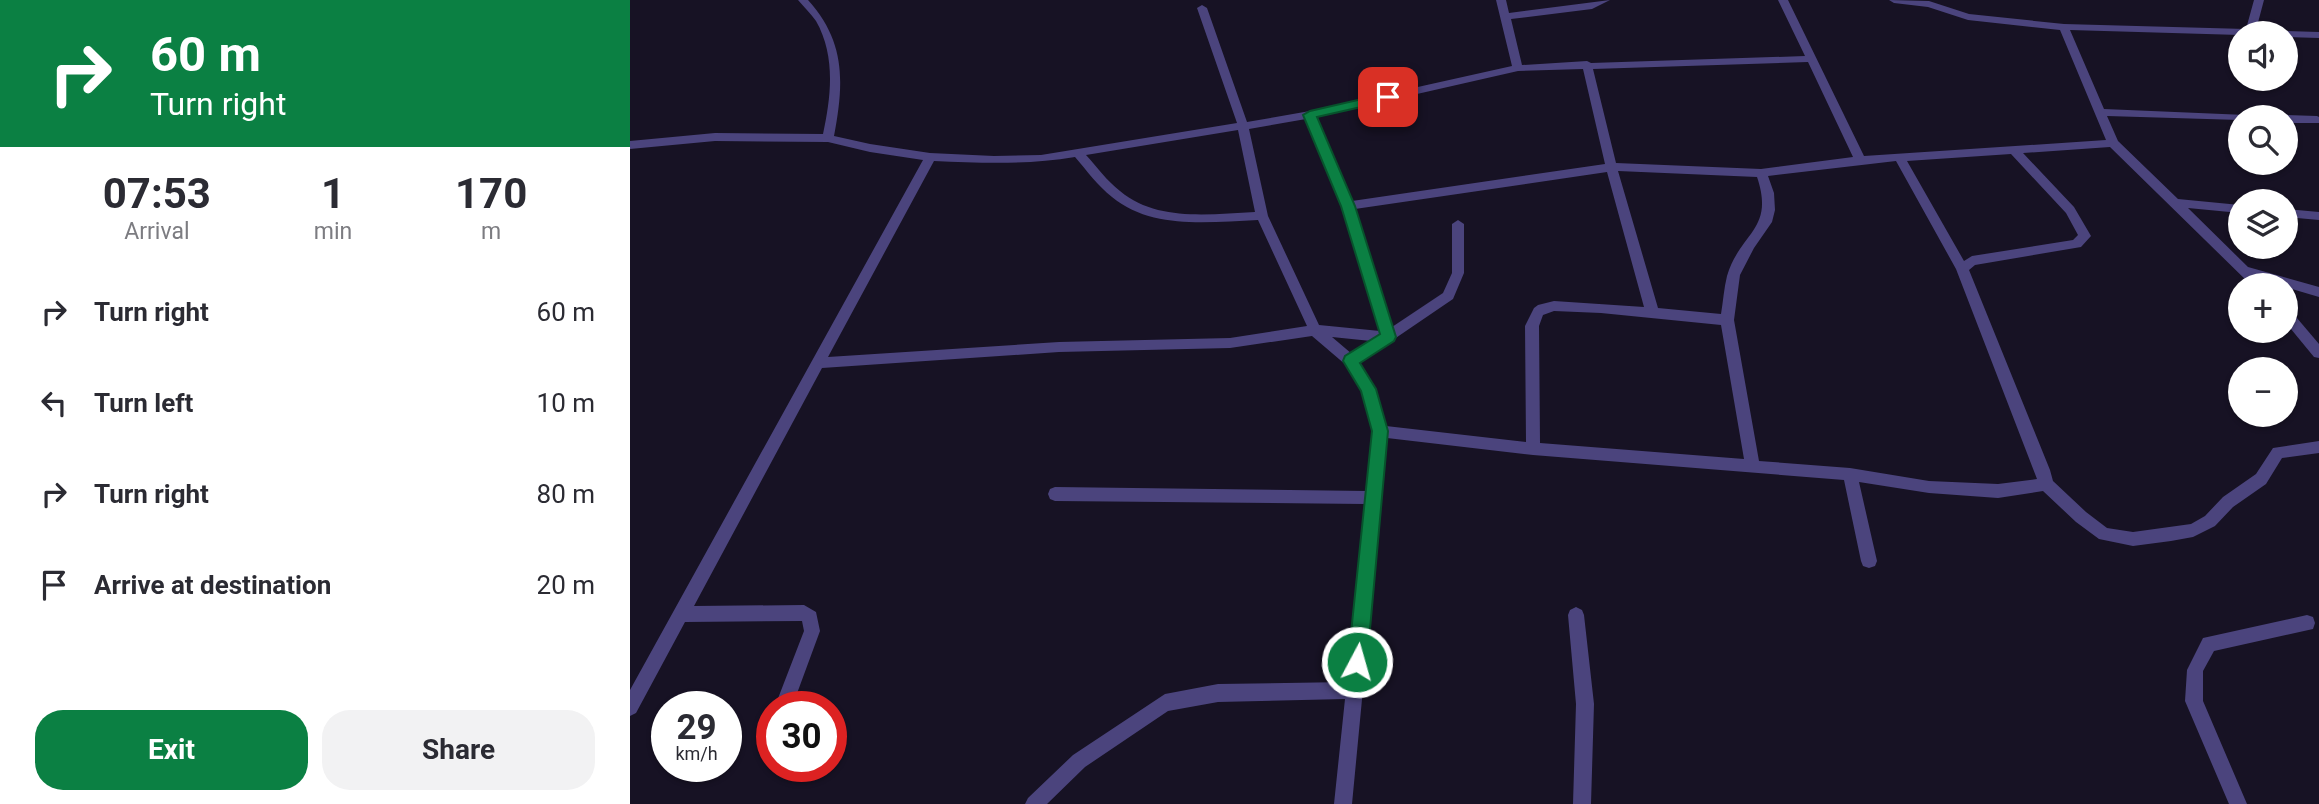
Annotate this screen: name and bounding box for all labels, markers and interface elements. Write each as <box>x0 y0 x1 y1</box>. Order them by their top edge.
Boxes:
map controls <box>2228 21 2298 427</box>
button: sound <box>2228 21 2298 91</box>
text: 60 m <box>150 26 261 83</box>
icon: right <box>35 28 126 119</box>
pin <box>1358 67 1418 127</box>
icon: arrive <box>1369 78 1407 116</box>
text: Turn right <box>150 85 286 123</box>
button: search <box>2228 105 2298 175</box>
text: 07:53 <box>103 169 211 218</box>
text: 1 <box>321 169 345 218</box>
text: 170 <box>455 169 527 218</box>
button: layers <box>2228 189 2298 259</box>
text: Arrival <box>124 218 190 245</box>
text: min <box>314 218 352 245</box>
text: m <box>481 218 501 245</box>
button: + <box>2228 273 2298 343</box>
icon: right <box>35 293 73 331</box>
text: Turn right <box>94 297 209 327</box>
text: 60 m <box>537 297 595 327</box>
button: − <box>2228 357 2298 427</box>
icon: left <box>35 384 73 422</box>
text: Turn left <box>94 388 193 418</box>
text: 10 m <box>537 388 595 418</box>
icon: right <box>35 475 73 513</box>
text: Turn right <box>94 479 209 509</box>
text: 80 m <box>537 479 595 509</box>
icon: arrive <box>35 566 73 604</box>
text: Arrive at destination <box>94 570 331 600</box>
text: 20 m <box>537 570 595 600</box>
position arrow <box>1320 625 1394 699</box>
speed limit sign: 30 <box>756 691 847 782</box>
text: 29 <box>676 707 717 748</box>
button: Exit <box>35 710 308 790</box>
button: Share <box>322 710 595 790</box>
text: km/h <box>675 743 718 764</box>

